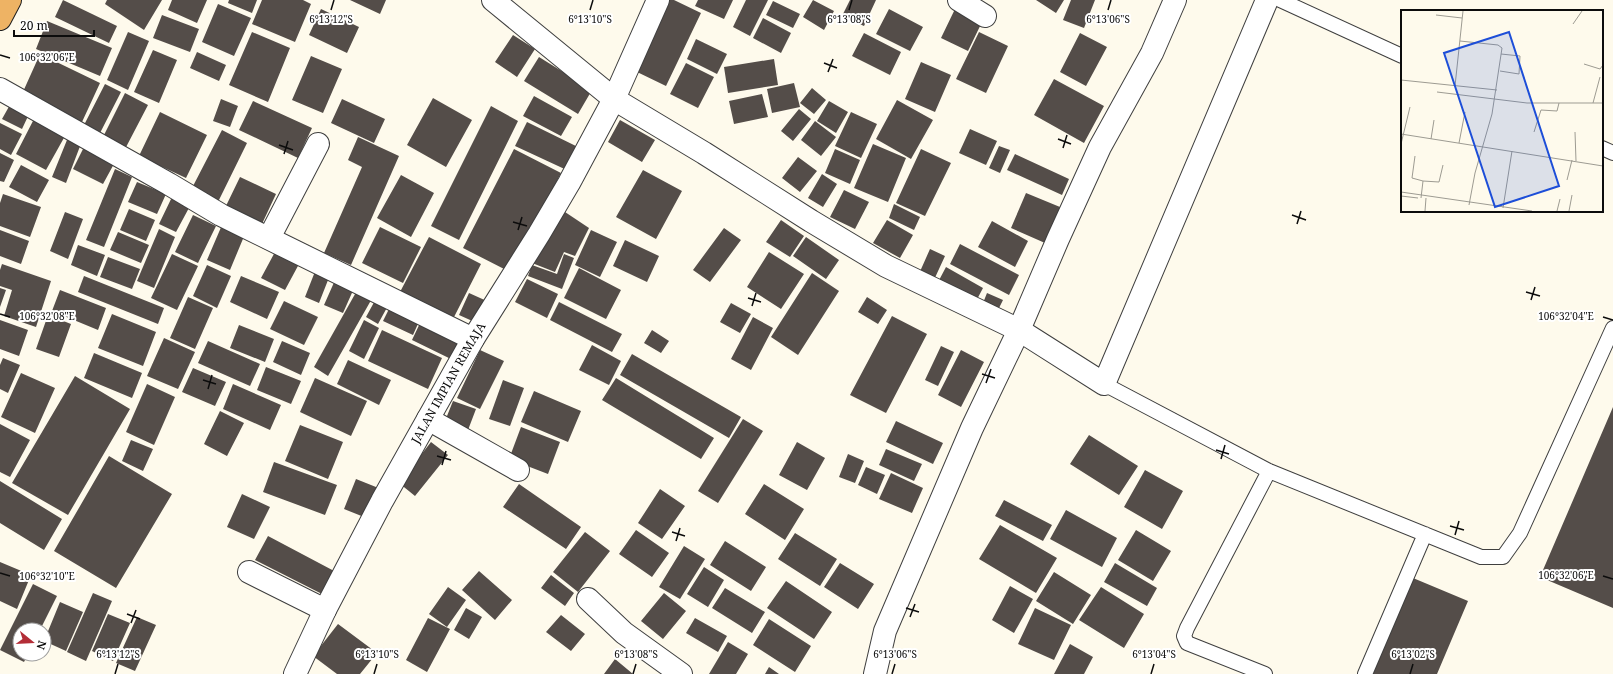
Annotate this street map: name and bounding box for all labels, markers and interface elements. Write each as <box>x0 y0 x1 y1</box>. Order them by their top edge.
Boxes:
inset map <box>1401 10 1603 212</box>
scale bar <box>14 12 94 38</box>
text: 6°13'12"S <box>309 12 353 26</box>
text: 6°13'10"S <box>568 12 612 26</box>
text: 6°13'08"S <box>827 12 871 26</box>
text: 6°13'06"S <box>1086 12 1130 26</box>
text: 20 m <box>20 17 48 34</box>
text: 106°32'06"E <box>19 50 75 64</box>
text: 106°32'08"E <box>19 309 75 323</box>
text: 106°32'04"E <box>1538 309 1594 323</box>
street label: JALAN IMPIAN REMAJA <box>406 319 490 448</box>
text: 106°32'06"E <box>1538 568 1594 582</box>
text: 106°32'10"E <box>19 569 75 583</box>
north arrow <box>12 622 52 662</box>
text: N <box>33 639 50 652</box>
text: 6°13'12"S <box>96 647 140 661</box>
text: 6°13'10"S <box>355 647 399 661</box>
text: 6°13'08"S <box>614 647 658 661</box>
text: 6°13'06"S <box>873 647 917 661</box>
text: 6°13'04"S <box>1132 647 1176 661</box>
text: 6°13'02"S <box>1391 647 1435 661</box>

